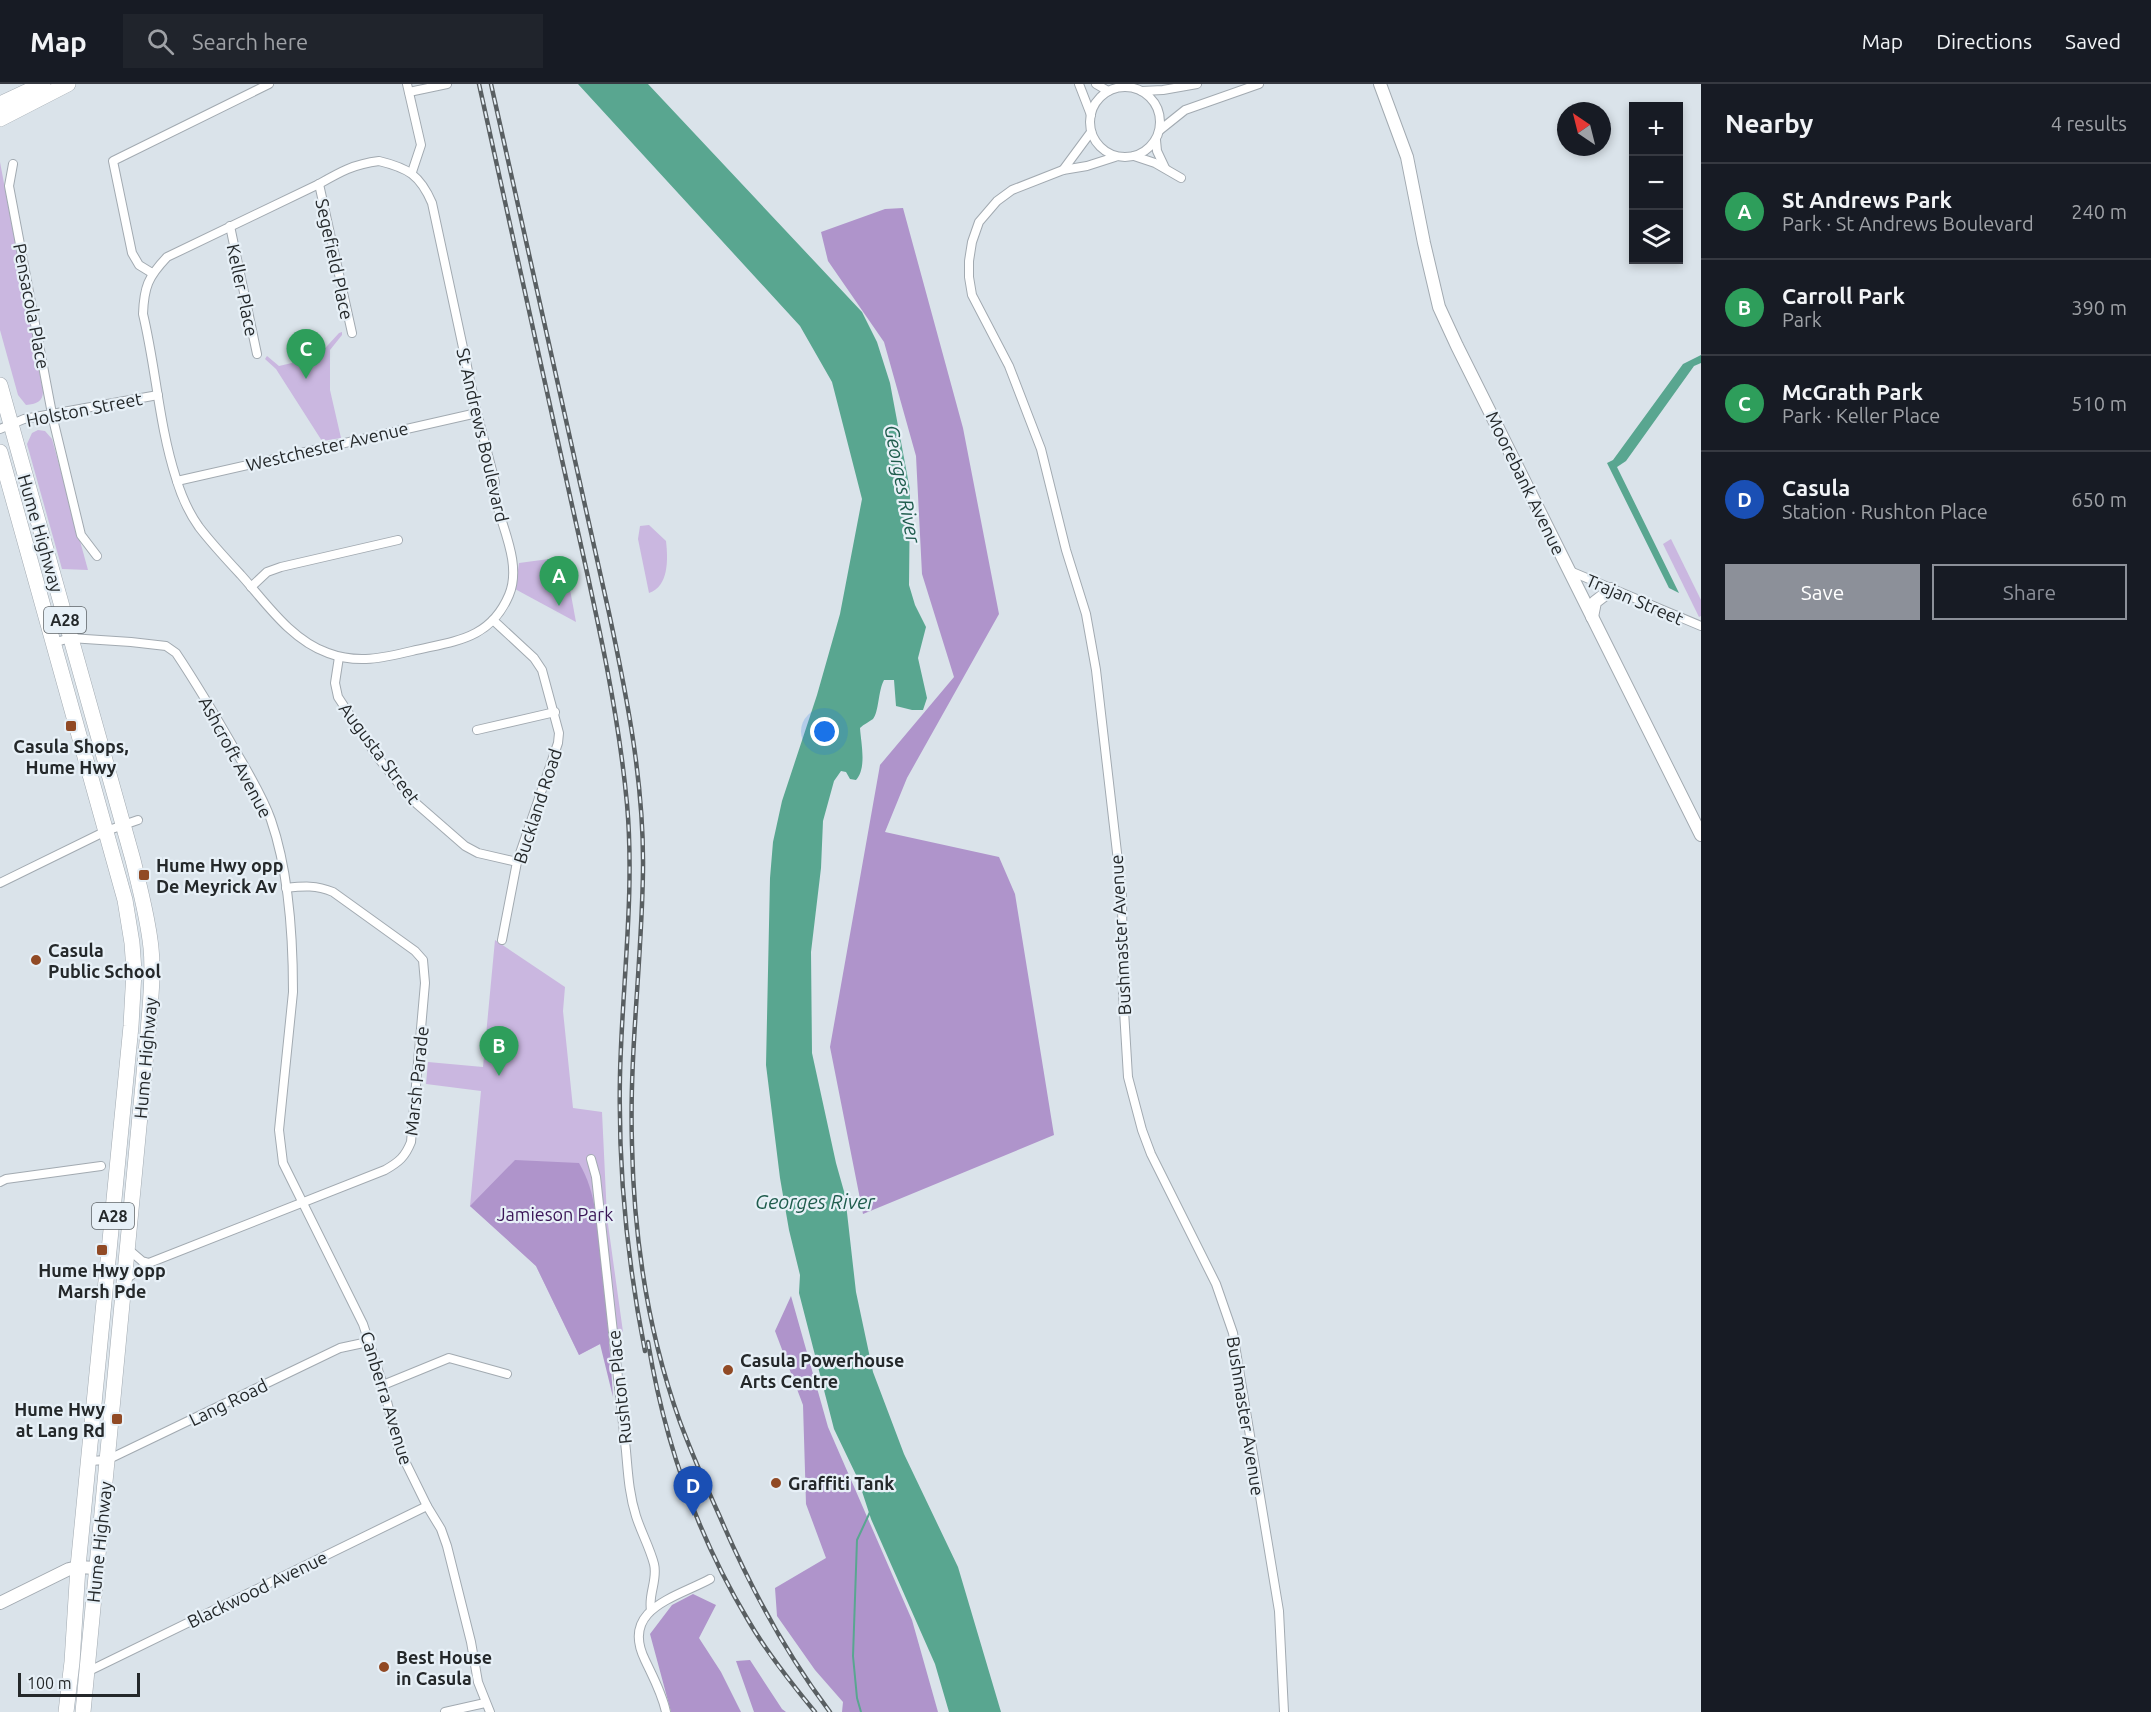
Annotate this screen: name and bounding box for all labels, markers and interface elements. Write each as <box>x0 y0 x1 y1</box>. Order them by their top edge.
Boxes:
search box <box>123 14 543 68</box>
icon: search <box>144 25 177 58</box>
text: Map <box>30 26 87 57</box>
text: Search here <box>192 29 308 54</box>
text: Map <box>1862 29 1903 53</box>
text: Directions <box>1936 29 2032 53</box>
text: Saved <box>2065 29 2121 53</box>
north arrow <box>1557 102 1611 156</box>
map controls <box>1629 102 1683 264</box>
button: + <box>1629 102 1683 156</box>
text: Nearby <box>1725 109 1813 138</box>
text: 4 results <box>2051 112 2127 135</box>
button: − <box>1629 156 1683 210</box>
text: St Andrews Park <box>1782 187 1952 212</box>
street label: Segefield Place <box>312 197 358 321</box>
text: A <box>1737 200 1752 223</box>
text: 240 m <box>2071 200 2127 223</box>
button: layers <box>1629 210 1683 264</box>
text: Park · St Andrews Boulevard <box>1782 212 2034 235</box>
street label: Pensacola Place <box>10 241 54 371</box>
street label: Keller Place <box>223 242 263 338</box>
text: Carroll Park <box>1782 283 1905 308</box>
text: B <box>1738 296 1751 319</box>
text: 390 m <box>2071 296 2127 319</box>
text: Park <box>1782 308 1822 331</box>
pin: C <box>286 330 326 379</box>
street label: St Andrews Boulevard <box>453 346 513 524</box>
text: McGrath Park <box>1782 379 1923 404</box>
street label: Holston Street <box>24 388 144 430</box>
text: C <box>1738 392 1751 415</box>
text: 510 m <box>2071 392 2127 415</box>
text: Park · Keller Place <box>1782 404 1940 427</box>
street label: Moorebank Avenue <box>1483 408 1569 558</box>
street label: Westchester Avenue <box>244 418 410 474</box>
water label: Georges River <box>880 423 926 546</box>
street label: Hume Highway <box>15 472 67 595</box>
text: Casula <box>1782 475 1850 500</box>
text: D <box>1737 488 1752 511</box>
text: 650 m <box>2071 488 2127 511</box>
text: Station · Rushton Place <box>1782 500 1988 523</box>
pin: A <box>540 556 578 606</box>
button: Save <box>1725 564 1920 620</box>
button: Share <box>1932 564 2127 620</box>
street label: Trajan Street <box>1583 570 1687 628</box>
road number: A28 <box>44 607 86 633</box>
street label: Ashcroft Avenue <box>196 693 276 821</box>
street label: Augusta Street <box>336 699 424 807</box>
your location <box>810 717 839 746</box>
marker: Casula Shops, Hume Hwy <box>64 719 78 733</box>
place label: Casula Shops, Hume Hwy <box>13 736 129 777</box>
street label: Buckland Road <box>509 746 565 866</box>
street label: Bushmaster Avenue <box>1106 854 1134 1016</box>
place label: Hume Hwy opp De Meyrick Av <box>156 855 283 896</box>
marker: Hume Hwy opp De Meyrick Av <box>137 868 151 882</box>
place label: Casula Public School <box>48 940 162 981</box>
marker: Casula Public School <box>29 953 43 967</box>
street label: Hume Highway <box>130 996 160 1120</box>
street label: Marsh Parade <box>400 1025 432 1137</box>
pin: B <box>480 1026 518 1076</box>
water label: Georges River <box>755 1190 876 1213</box>
road number: A28 <box>92 1203 134 1229</box>
park label: Jamieson Park <box>497 1204 613 1224</box>
marker: Hume Hwy opp Marsh Pde <box>95 1243 109 1257</box>
place label: Hume Hwy opp Marsh Pde <box>38 1260 166 1301</box>
street label: Canberra Avenue <box>357 1329 417 1467</box>
street label: Rushton Place <box>603 1329 635 1445</box>
street label: Bushmaster Avenue <box>1224 1335 1268 1497</box>
place label: Casula Powerhouse Arts Centre <box>740 1350 904 1391</box>
marker: Casula Powerhouse Arts Centre <box>721 1363 735 1377</box>
street label: Lang Road <box>186 1374 270 1430</box>
place label: Hume Hwy at Lang Rd <box>14 1399 105 1440</box>
marker: Hume Hwy at Lang Rd <box>110 1412 124 1426</box>
pin: D <box>674 1466 712 1516</box>
place label: Graffiti Tank <box>788 1473 894 1493</box>
marker: Graffiti Tank <box>769 1476 783 1490</box>
street label: Hume Highway <box>83 1480 115 1604</box>
street label: Blackwood Avenue <box>184 1546 330 1632</box>
place label: Best House in Casula <box>396 1647 492 1688</box>
marker: Best House in Casula <box>377 1660 391 1674</box>
scale bar <box>18 1670 140 1698</box>
text: 100 m <box>27 1674 72 1692</box>

